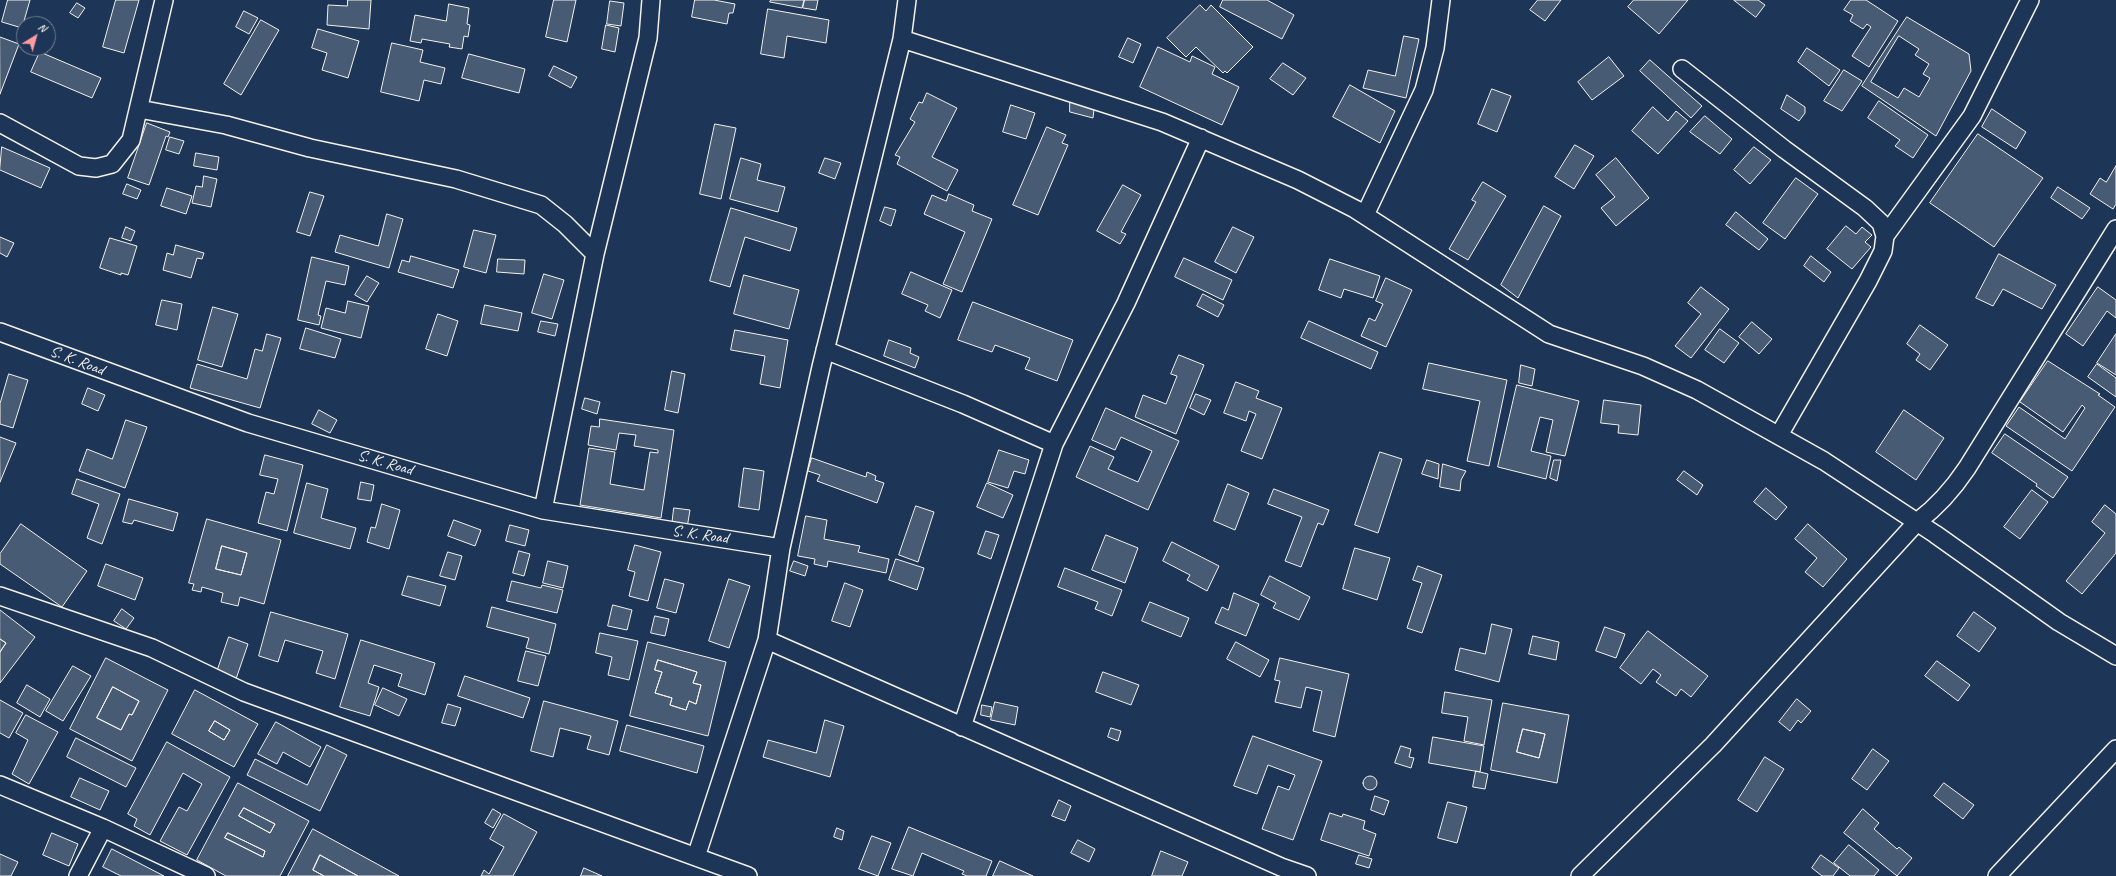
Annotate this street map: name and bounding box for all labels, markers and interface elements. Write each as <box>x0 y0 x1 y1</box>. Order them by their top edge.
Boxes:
north arrow <box>16 16 56 56</box>
text: N <box>36 20 50 35</box>
street label: S. K. Road <box>47 342 107 380</box>
street label: S. K. Road <box>355 446 415 480</box>
street label: S. K. Road <box>671 522 729 548</box>

